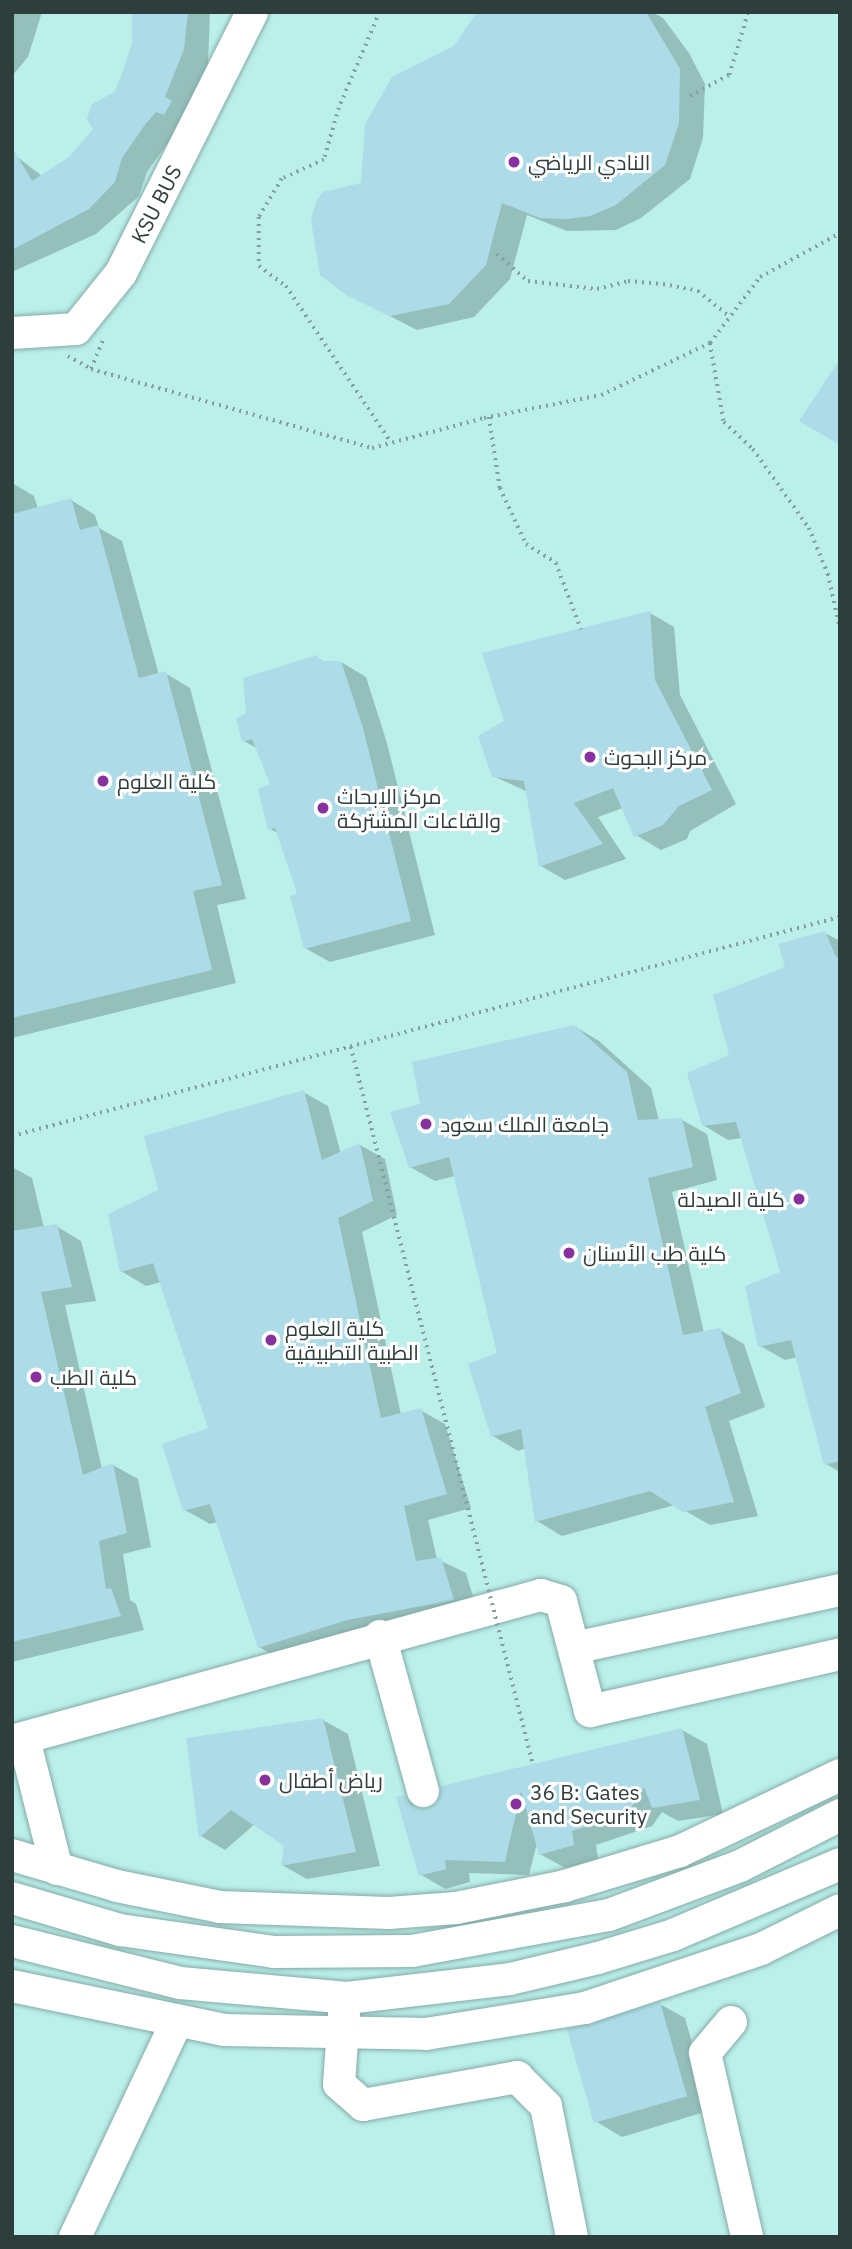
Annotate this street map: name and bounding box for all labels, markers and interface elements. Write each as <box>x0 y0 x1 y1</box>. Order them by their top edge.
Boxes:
place label: النادي الرياضي <box>528 149 650 175</box>
marker: النادي الرياضي <box>506 154 522 170</box>
street label: KSU BUS <box>126 161 186 247</box>
place label: مركز البحوث <box>604 744 707 770</box>
marker: مركز البحوث <box>582 749 598 765</box>
place label: كلية العلوم <box>117 768 216 794</box>
marker: كلية العلوم <box>95 773 111 789</box>
place label: مركز الابحاث والقاعات المشتركة <box>337 783 501 833</box>
marker: مركز الابحاث والقاعات المشتركة <box>315 800 331 816</box>
place label: جامعة الملك سعود <box>440 1111 609 1137</box>
marker: جامعة الملك سعود <box>418 1116 434 1132</box>
place label: كلية الصيدلة <box>678 1186 785 1212</box>
marker: كلية الصيدلة <box>791 1191 807 1207</box>
place label: كلية طب الأسنان <box>583 1240 726 1266</box>
marker: كلية طب الأسنان <box>561 1245 577 1261</box>
place label: كلية العلوم الطبية التطبيقية <box>285 1315 419 1365</box>
marker: كلية العلوم الطبية التطبيقية <box>263 1332 279 1348</box>
place label: كلية الطب <box>50 1364 137 1390</box>
marker: كلية الطب <box>28 1369 44 1385</box>
place label: رياض أطفال <box>279 1767 383 1793</box>
marker: رياض أطفال <box>257 1772 273 1788</box>
place label: 36 B: Gates and Security <box>530 1779 647 1829</box>
marker: 36 B: Gates and Security <box>508 1796 524 1812</box>

